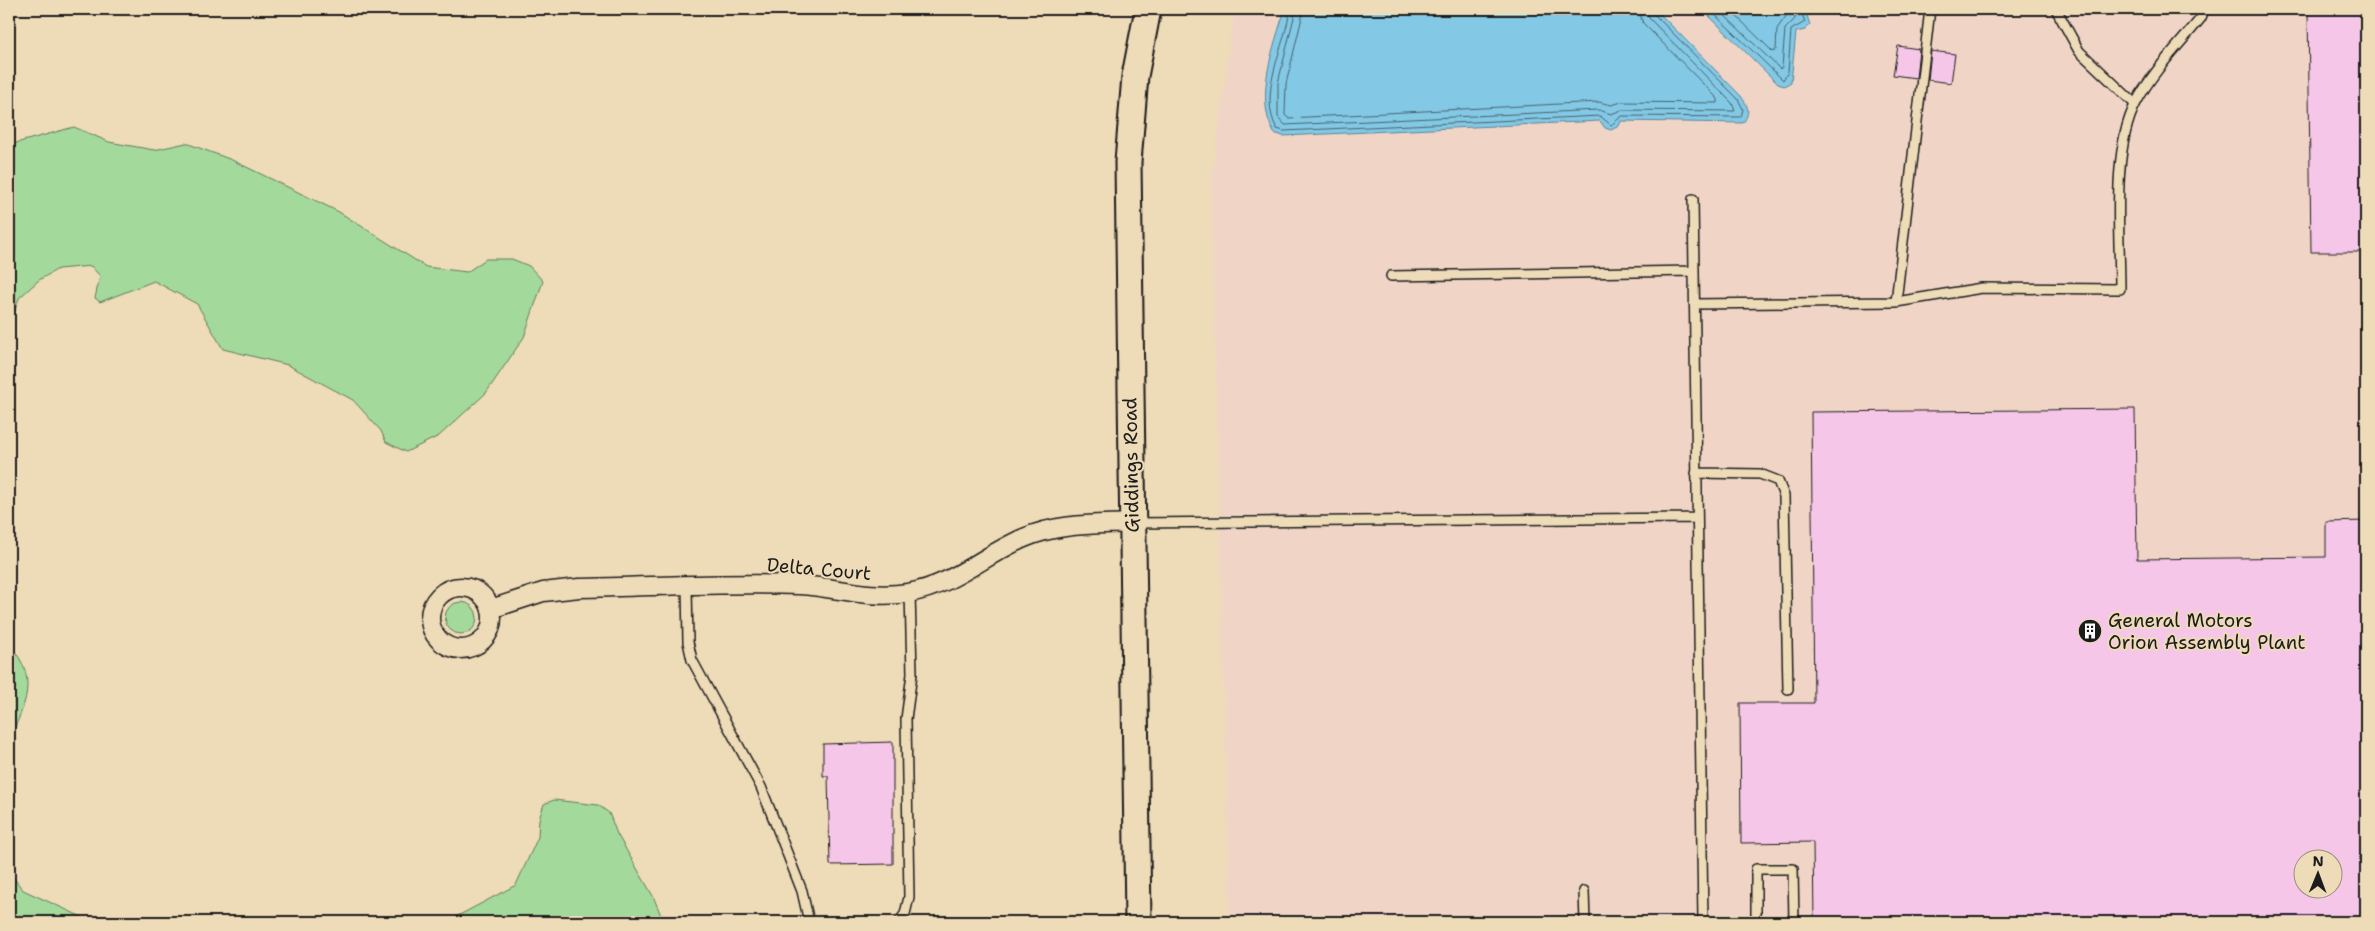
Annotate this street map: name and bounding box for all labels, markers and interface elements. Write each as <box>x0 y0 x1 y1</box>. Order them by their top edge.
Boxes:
street label: Giddings Road <box>1117 397 1145 533</box>
street label: Delta Court <box>766 552 872 586</box>
place label: General Motors Orion Assembly Plant <box>2108 608 2305 655</box>
building icon: General Motors Orion Assembly Plant <box>2077 618 2103 644</box>
north arrow <box>2292 848 2342 898</box>
text: N <box>2313 852 2324 870</box>

